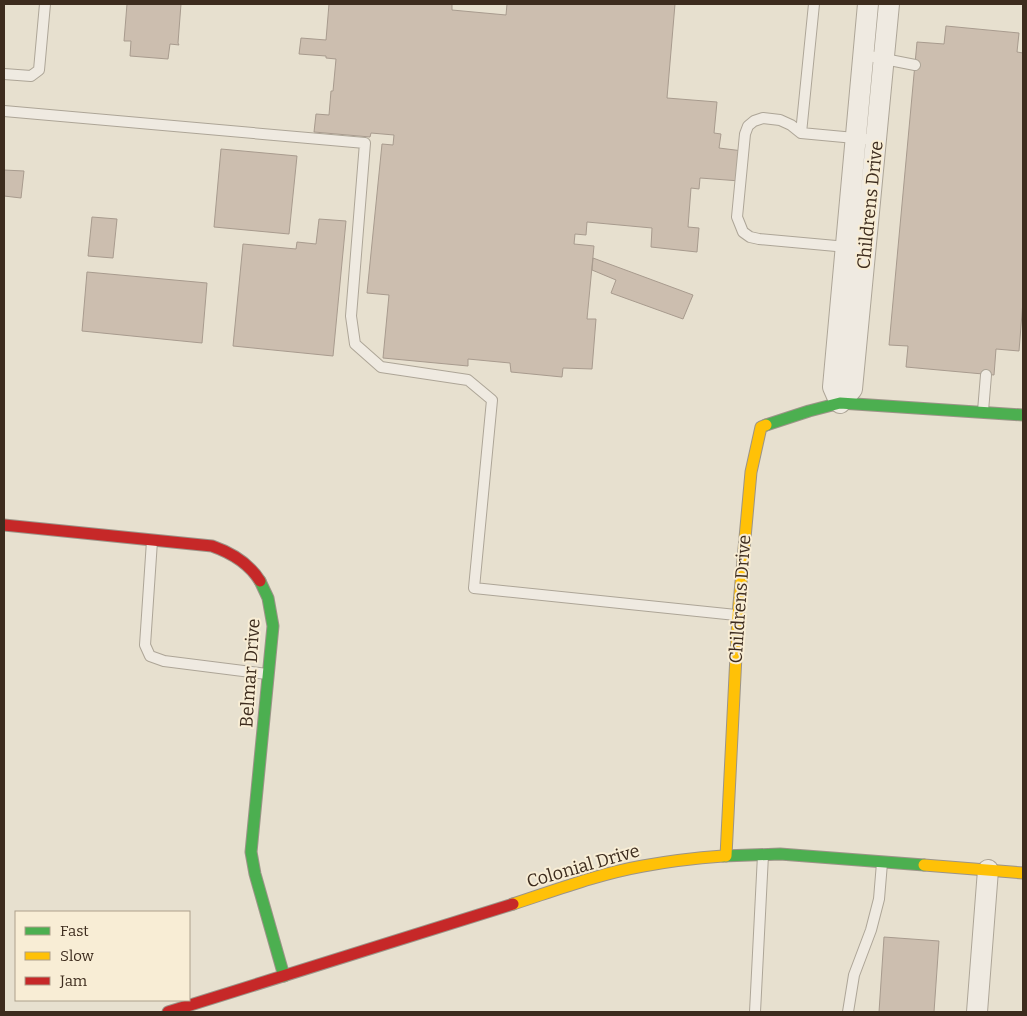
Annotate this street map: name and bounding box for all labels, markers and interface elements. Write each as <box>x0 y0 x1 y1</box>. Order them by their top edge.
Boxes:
street label: Childrens Drive <box>852 140 888 270</box>
street label: Childrens Drive <box>725 534 755 664</box>
street label: Belmar Drive <box>235 618 265 728</box>
street label: Colonial Drive <box>524 839 642 893</box>
legend <box>15 911 190 1001</box>
text: Fast <box>60 922 89 940</box>
text: Slow <box>60 947 95 965</box>
text: Jam <box>59 972 88 990</box>

